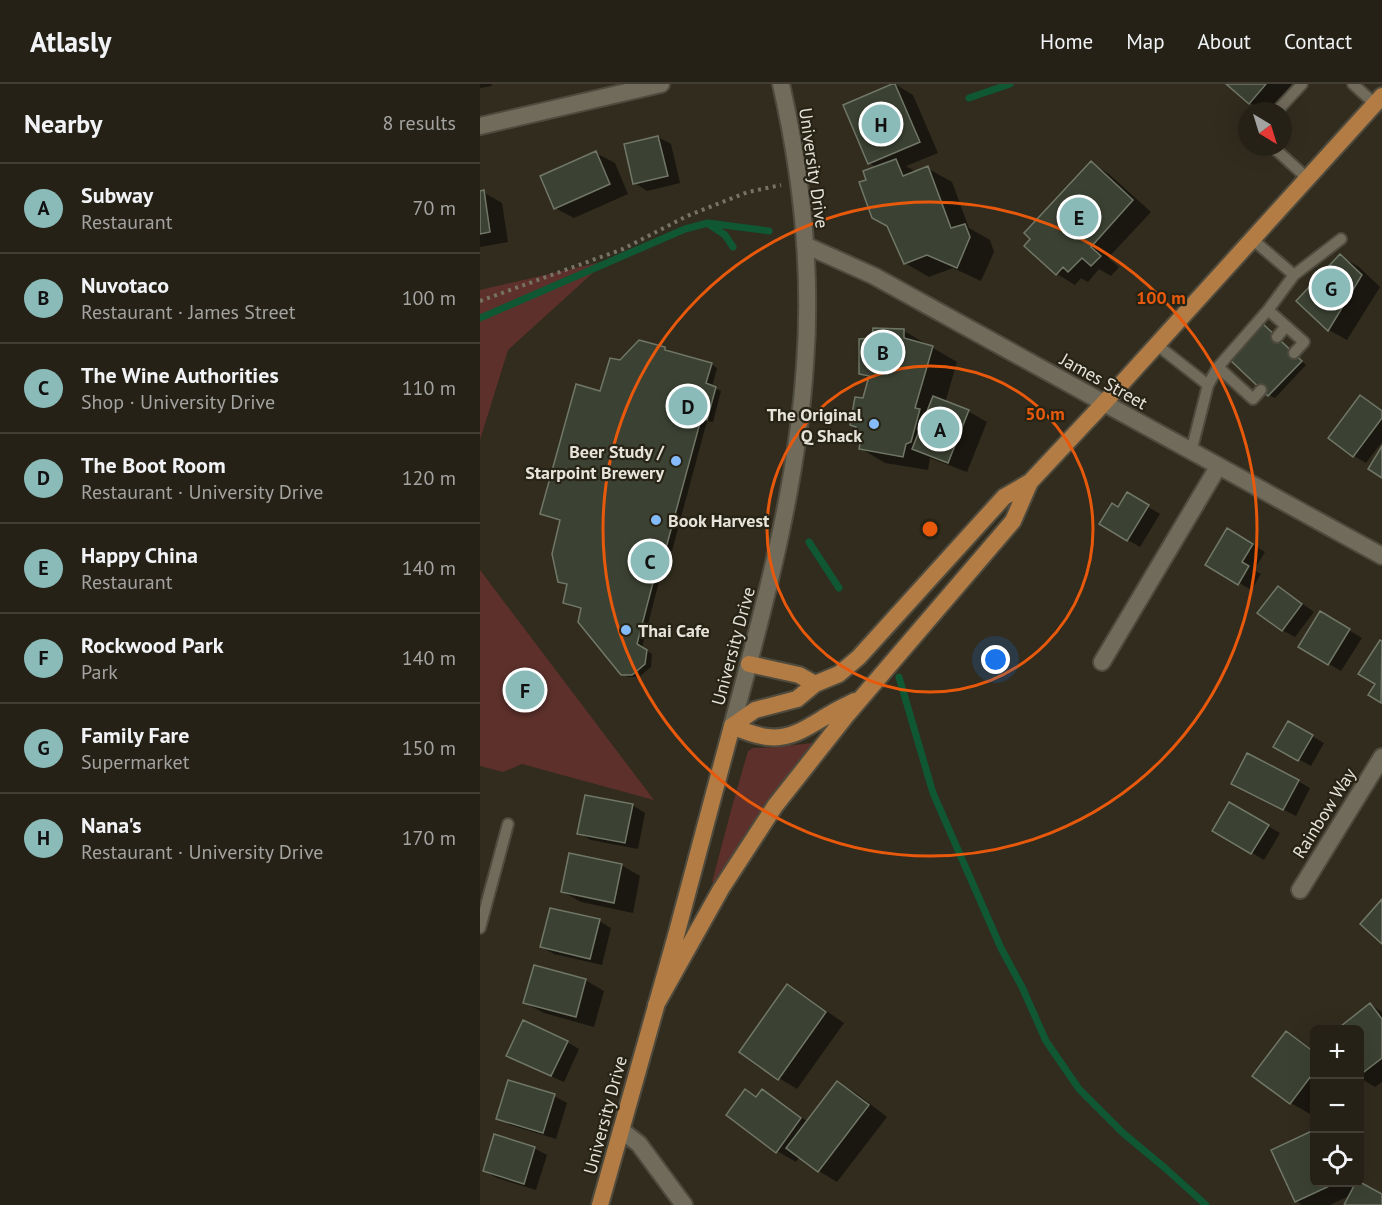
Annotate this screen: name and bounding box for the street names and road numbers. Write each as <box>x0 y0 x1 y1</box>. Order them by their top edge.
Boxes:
street label: University Drive <box>794 106 834 230</box>
street label: James Street <box>1055 347 1152 414</box>
street label: University Drive <box>706 584 760 708</box>
street label: Rainbow Way <box>1287 763 1361 862</box>
street label: University Drive <box>578 1053 632 1177</box>

